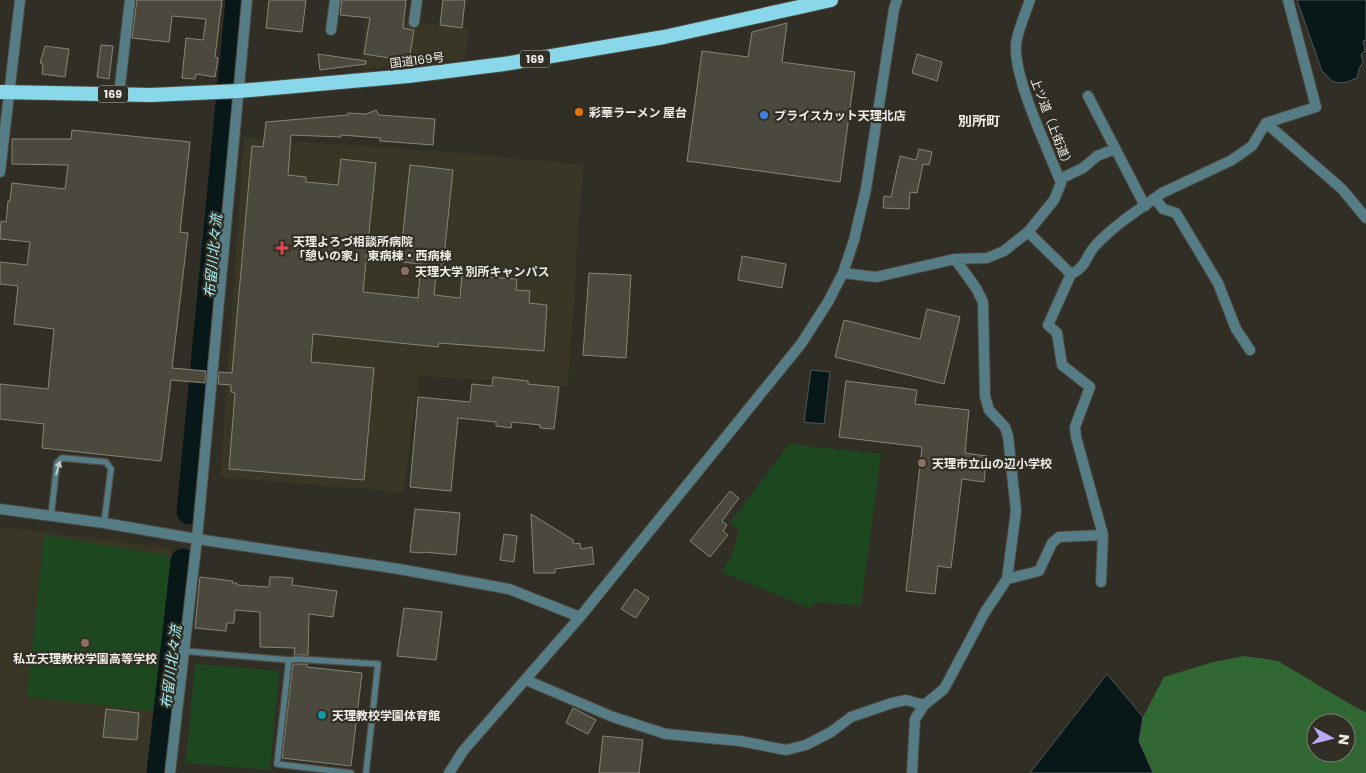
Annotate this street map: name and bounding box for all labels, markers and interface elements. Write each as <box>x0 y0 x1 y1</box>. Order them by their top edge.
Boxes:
street label: 国道169号 <box>389 48 445 72</box>
road number: 169 <box>520 51 550 68</box>
street label: 上ツ道（上街道） <box>1027 75 1077 171</box>
road number: 169 <box>98 86 128 102</box>
place label: 彩華ラーメン 屋台 <box>589 104 687 121</box>
marker: 彩華ラーメン 屋台 <box>573 106 585 118</box>
place label: プライスカット天理北店 <box>774 107 906 124</box>
marker: プライスカット天理北店 <box>758 109 770 121</box>
district label: 別所町 <box>958 111 1000 131</box>
water label: 布留川北々流 <box>199 211 227 299</box>
place label: 天理よろづ相談所病院 「憩いの家」 東病棟・西病棟 <box>293 233 452 264</box>
marker: 天理よろづ相談所病院 「憩いの家」 東病棟・西病棟 <box>275 241 289 255</box>
place label: 天理大学 別所キャンパス <box>415 263 550 280</box>
marker: 天理大学 別所キャンパス <box>399 265 411 277</box>
place label: 天理市立山の辺小学校 <box>932 455 1052 472</box>
marker: 天理市立山の辺小学校 <box>916 457 928 469</box>
one-way arrow <box>54 460 62 476</box>
water label: 布留川北々流 <box>156 622 186 710</box>
marker: 私立天理教校学園高等学校 <box>79 637 91 649</box>
place label: 私立天理教校学園高等学校 <box>13 650 157 667</box>
place label: 天理教校学園体育館 <box>332 707 440 724</box>
marker: 天理教校学園体育館 <box>316 709 328 721</box>
north arrow <box>1306 713 1356 763</box>
text: N <box>1333 733 1354 746</box>

